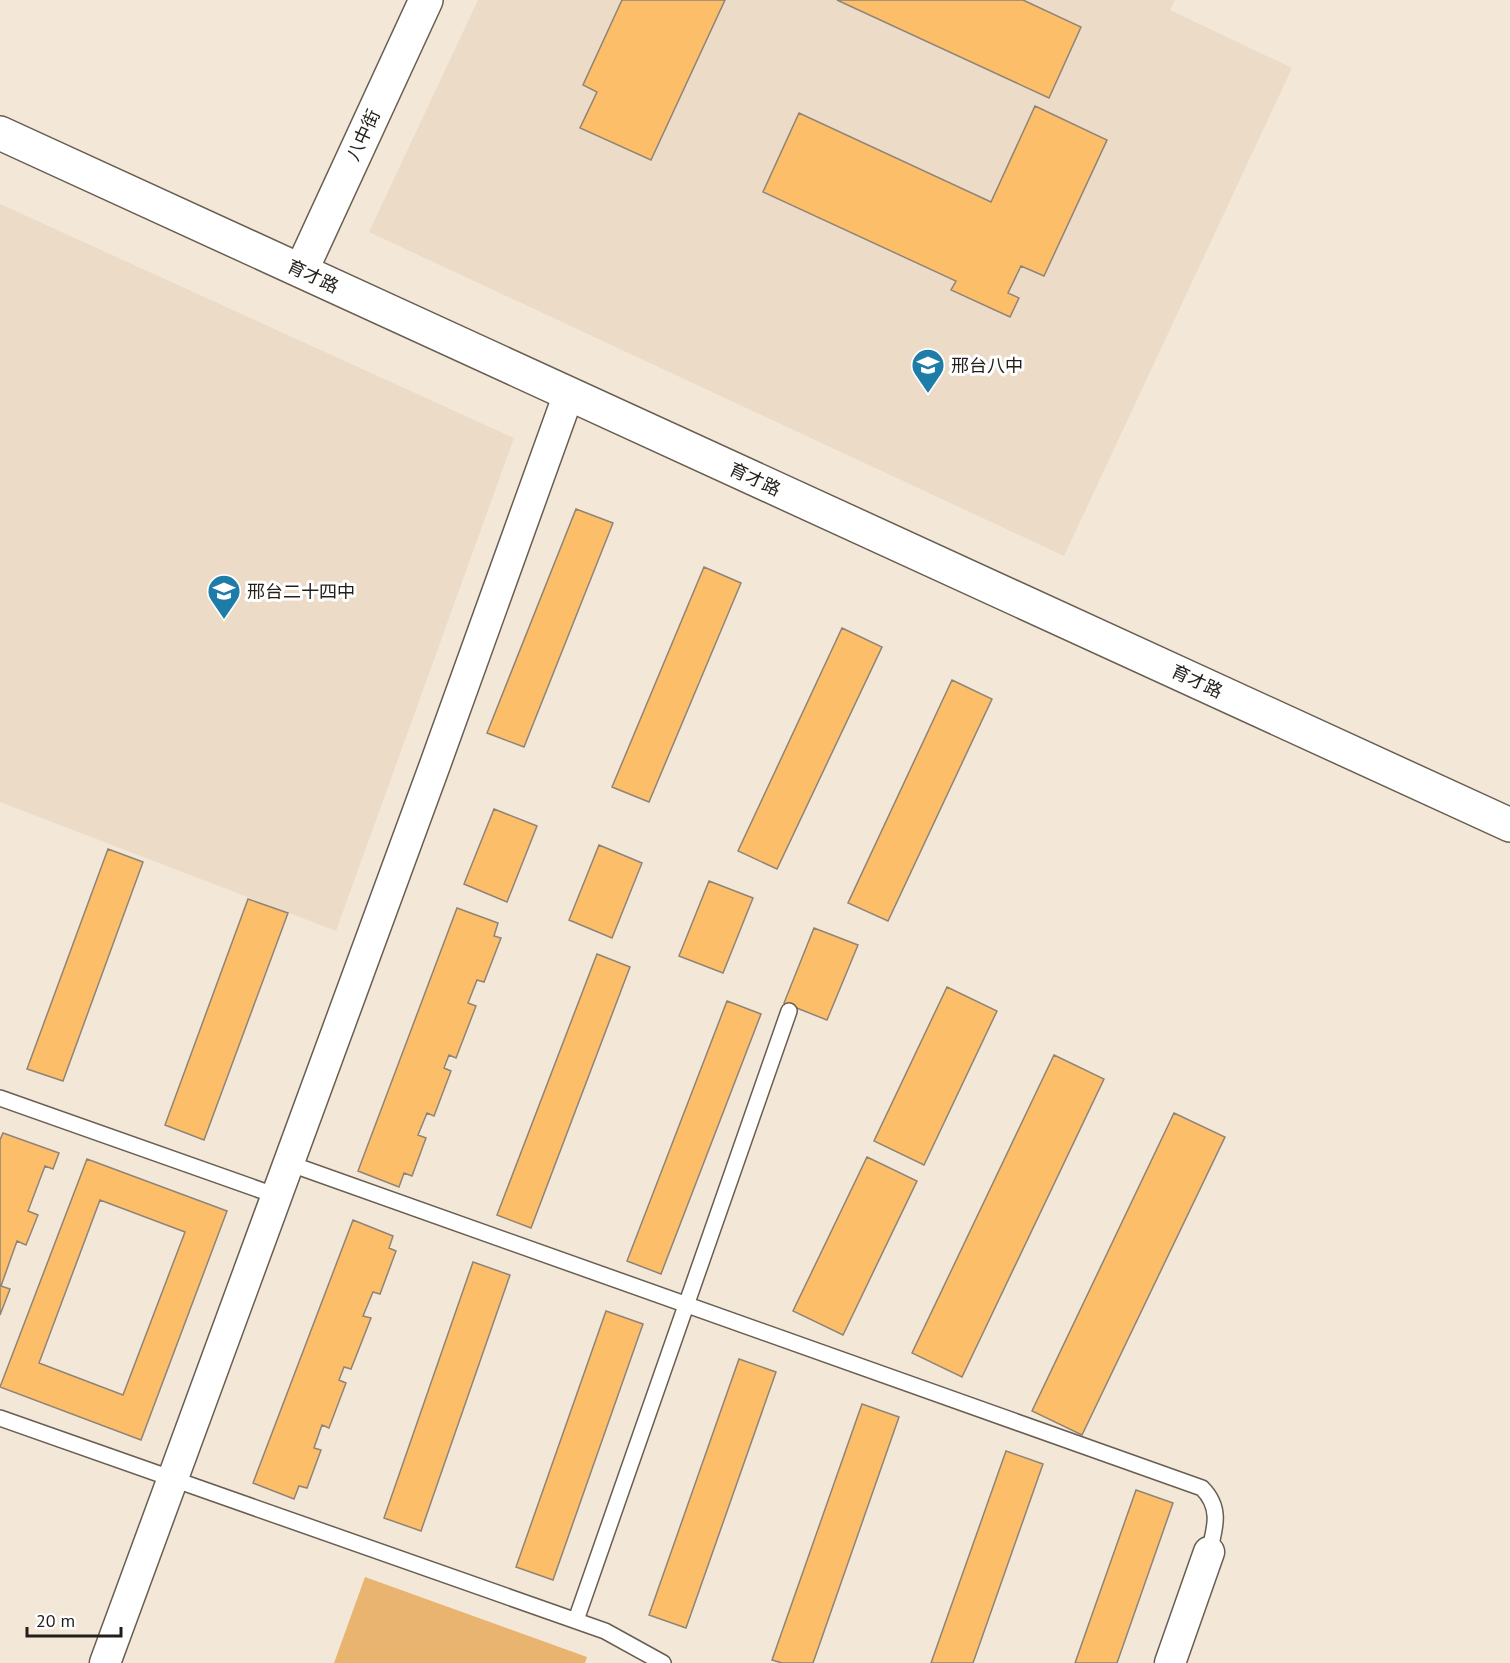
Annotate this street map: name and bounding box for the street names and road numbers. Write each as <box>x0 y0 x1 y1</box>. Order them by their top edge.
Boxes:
street label: 八中街 <box>341 106 385 164</box>
street label: 育才路 <box>284 254 342 298</box>
street label: 育才路 <box>726 457 784 501</box>
street label: 育才路 <box>1168 659 1226 703</box>

